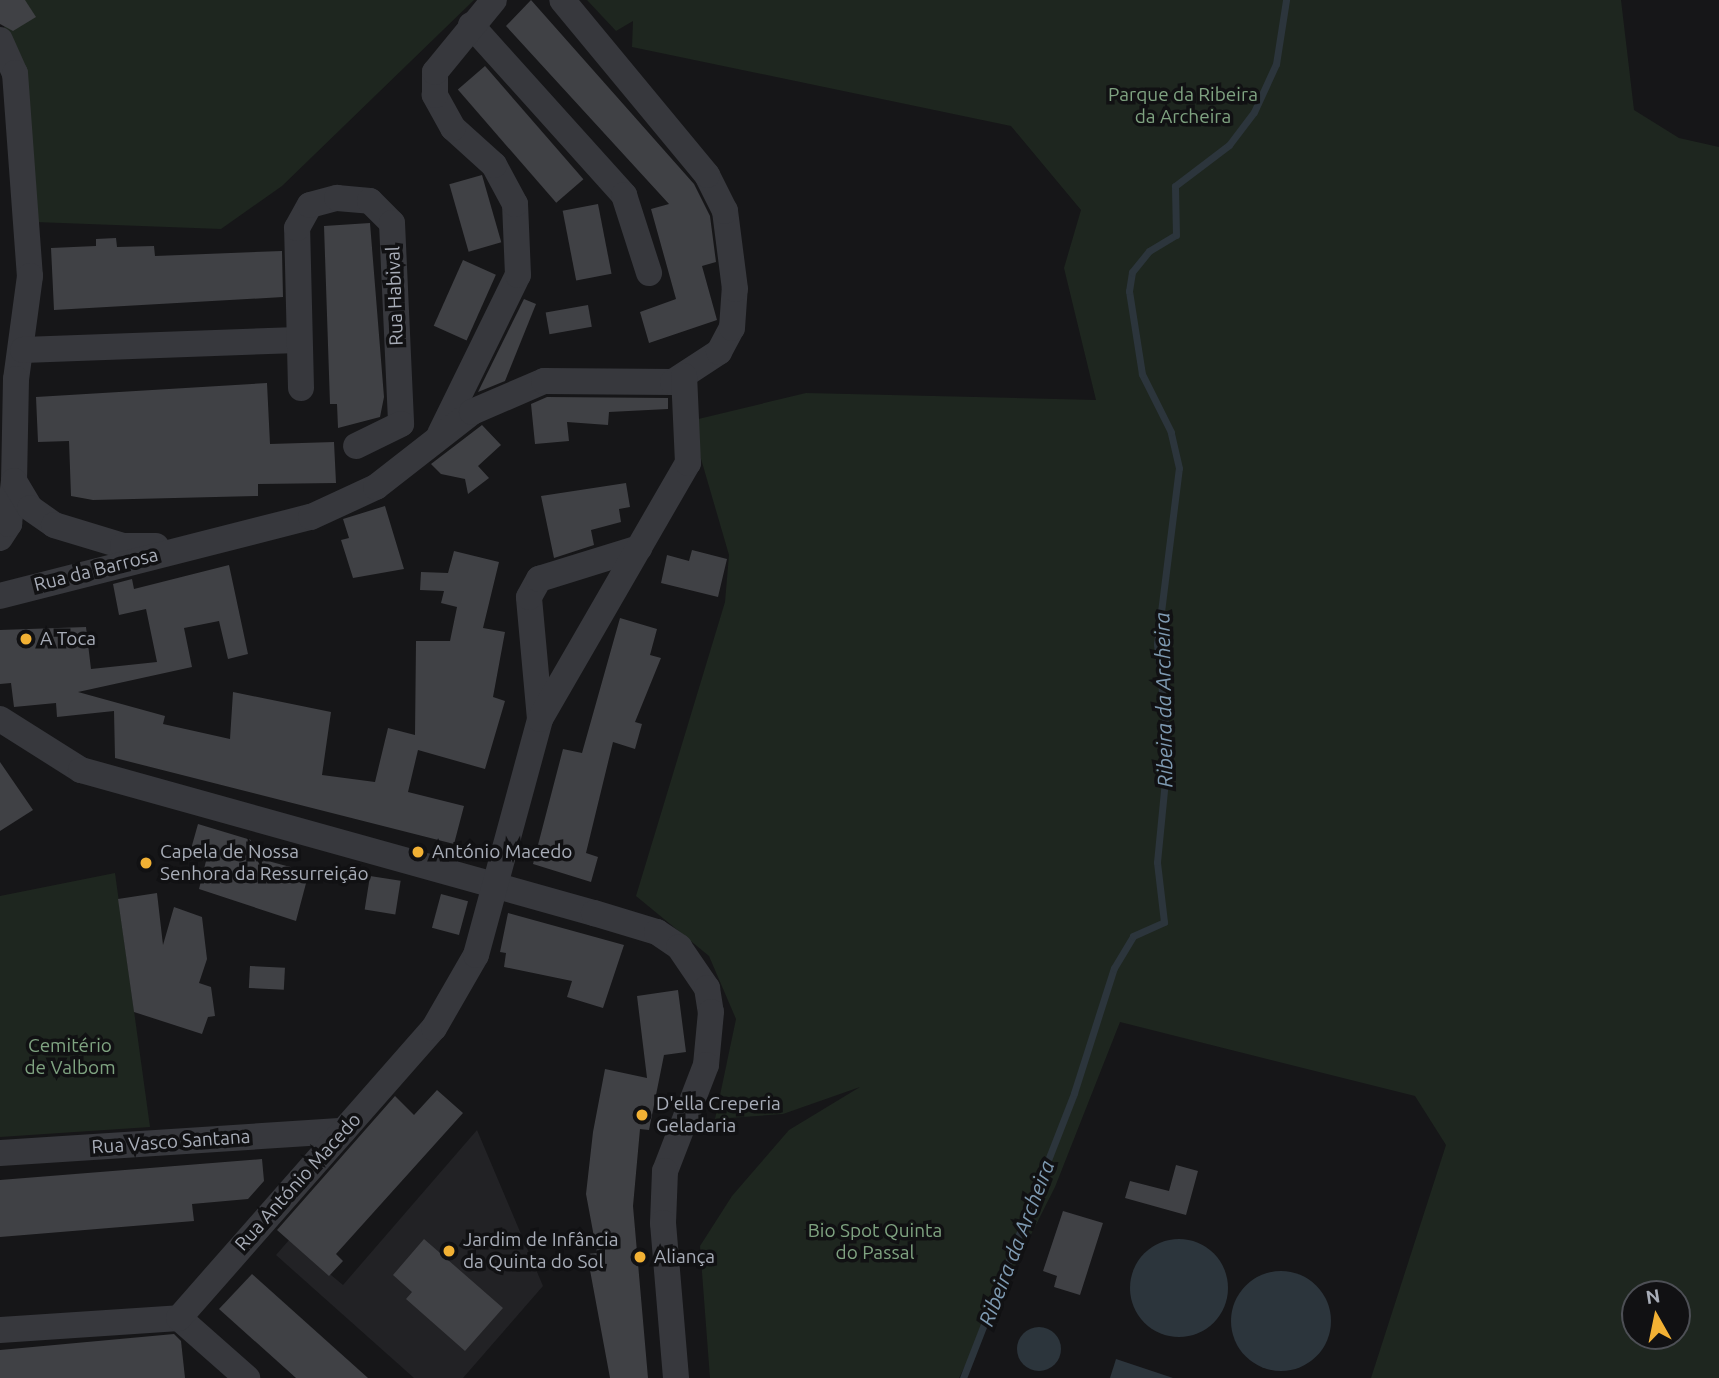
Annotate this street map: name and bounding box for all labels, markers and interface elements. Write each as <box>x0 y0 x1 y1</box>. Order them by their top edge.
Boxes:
park label: Parque da Ribeira da Archeira <box>1108 84 1258 128</box>
street label: Rua Habival <box>382 246 408 346</box>
street label: Rua da Barrosa <box>31 544 161 596</box>
water label: Ribeira da Archeira <box>1149 612 1177 788</box>
place label: A Toca <box>40 628 96 650</box>
marker: A Toca <box>18 631 34 647</box>
place label: Capela de Nossa Senhora da Ressurreição <box>160 841 369 885</box>
place label: António Macedo <box>432 841 572 863</box>
marker: António Macedo <box>410 844 426 860</box>
marker: Capela de Nossa Senhora da Ressurreição <box>138 855 154 871</box>
park label: Cemitério de Valbom <box>24 1035 116 1079</box>
place label: D'ella Creperia Geladaria <box>656 1093 781 1137</box>
marker: D'ella Creperia Geladaria <box>634 1107 650 1123</box>
street label: Rua António Macedo <box>230 1109 366 1255</box>
street label: Rua Vasco Santana <box>91 1125 251 1159</box>
water label: Ribeira da Archeira <box>973 1157 1059 1329</box>
park label: Bio Spot Quinta do Passal <box>808 1220 942 1264</box>
place label: Jardim de Infância da Quinta do Sol <box>463 1229 618 1273</box>
marker: Jardim de Infância da Quinta do Sol <box>441 1243 457 1259</box>
place label: Aliança <box>654 1246 715 1268</box>
marker: Aliança <box>632 1249 648 1265</box>
north arrow <box>1621 1280 1691 1350</box>
text: N <box>1644 1284 1662 1308</box>

